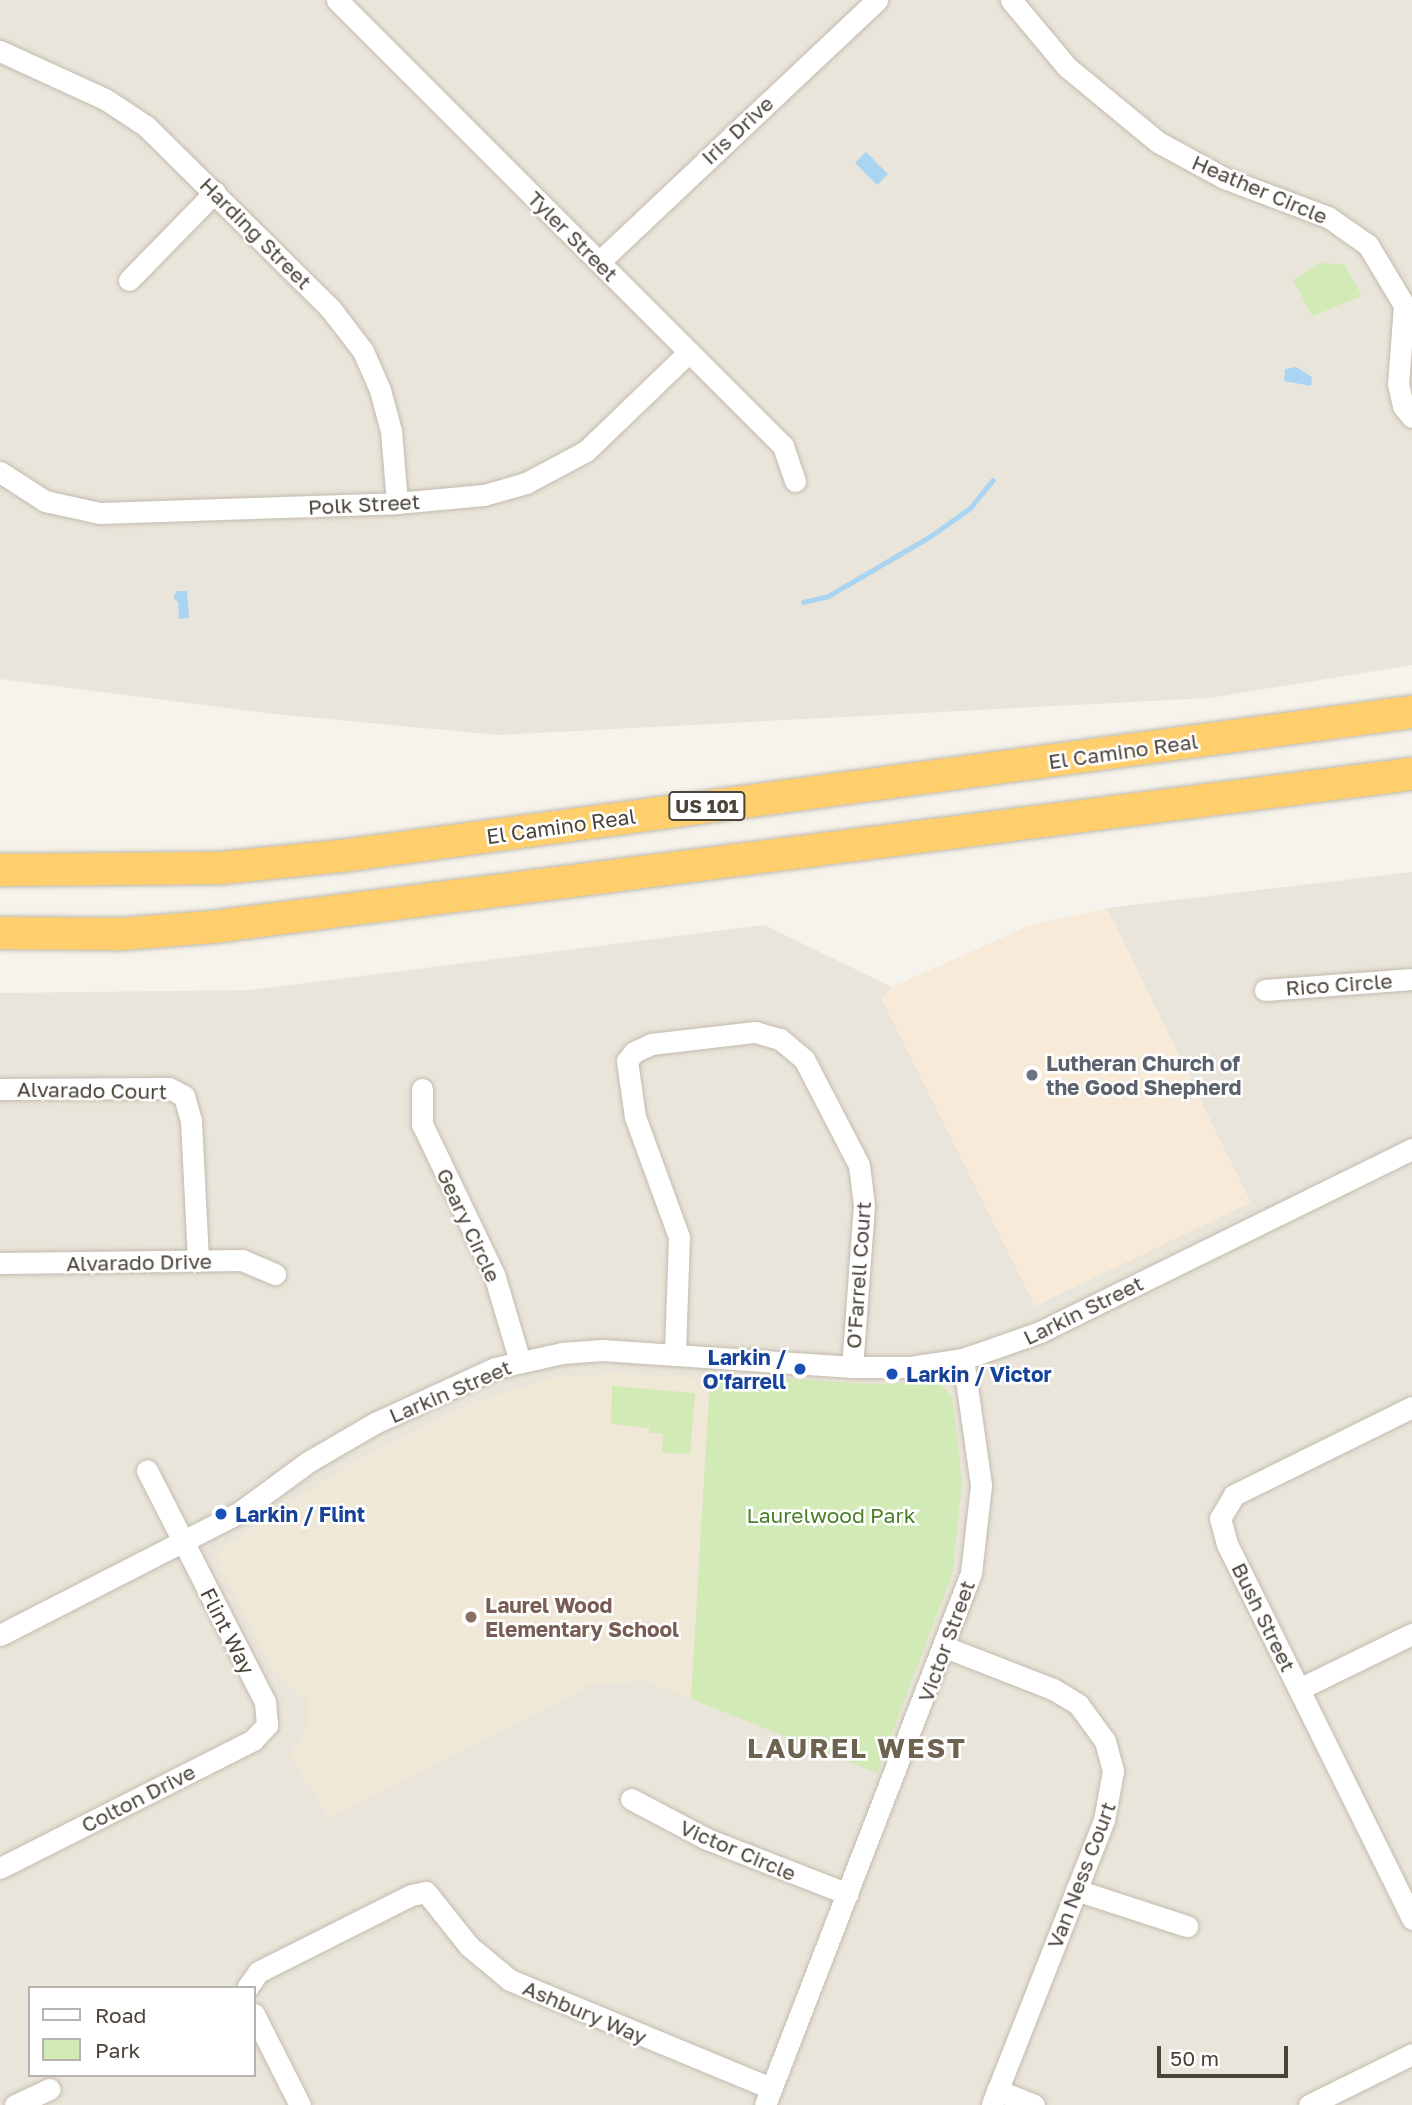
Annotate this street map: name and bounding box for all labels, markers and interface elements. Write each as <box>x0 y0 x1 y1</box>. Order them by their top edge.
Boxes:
street label: Iris Drive <box>696 90 778 170</box>
street label: Heather Circle <box>1188 149 1332 229</box>
street label: Harding Street <box>195 172 317 294</box>
street label: Tyler Street <box>523 186 623 286</box>
street label: Polk Street <box>307 488 421 520</box>
street label: El Camino Real <box>1047 728 1199 774</box>
road number: US 101 <box>667 790 747 821</box>
street label: El Camino Real <box>485 803 637 849</box>
street label: Rico Circle <box>1285 968 1393 1000</box>
place label: Lutheran Church of the Good Shepherd <box>1046 1050 1242 1100</box>
marker: Lutheran Church of the Good Shepherd <box>1024 1067 1040 1083</box>
street label: Alvarado Court <box>17 1076 167 1104</box>
street label: Geary Circle <box>432 1164 506 1286</box>
street label: O'Farrell Court <box>840 1200 876 1350</box>
street label: Alvarado Drive <box>66 1248 212 1276</box>
street label: Larkin Street <box>1019 1270 1147 1350</box>
place label: Larkin / O'farrell <box>702 1344 786 1394</box>
street label: Larkin Street <box>385 1354 515 1428</box>
marker: Larkin / O'farrell <box>792 1361 808 1377</box>
place label: Larkin / Victor <box>906 1361 1052 1387</box>
marker: Larkin / Victor <box>884 1366 900 1382</box>
place label: Larkin / Flint <box>235 1501 365 1527</box>
park label: Laurelwood Park <box>746 1502 916 1528</box>
marker: Larkin / Flint <box>213 1506 229 1522</box>
street label: Bush Street <box>1227 1558 1301 1676</box>
street label: Victor Street <box>912 1577 980 1705</box>
street label: Flint Way <box>195 1584 261 1678</box>
place label: Laurel Wood Elementary School <box>485 1592 679 1642</box>
marker: Laurel Wood Elementary School <box>463 1609 479 1625</box>
district label: LAUREL WEST <box>748 1731 966 1765</box>
street label: Colton Drive <box>77 1759 199 1837</box>
street label: Van Ness Court <box>1041 1798 1121 1952</box>
street label: Victor Circle <box>676 1814 800 1886</box>
street label: Ashbury Way <box>519 1975 651 2049</box>
legend <box>28 1986 256 2077</box>
text: Road <box>95 2002 146 2028</box>
scale bar <box>1160 2032 1291 2076</box>
text: Park <box>95 2037 140 2063</box>
text: 50 m <box>1170 2045 1219 2071</box>

